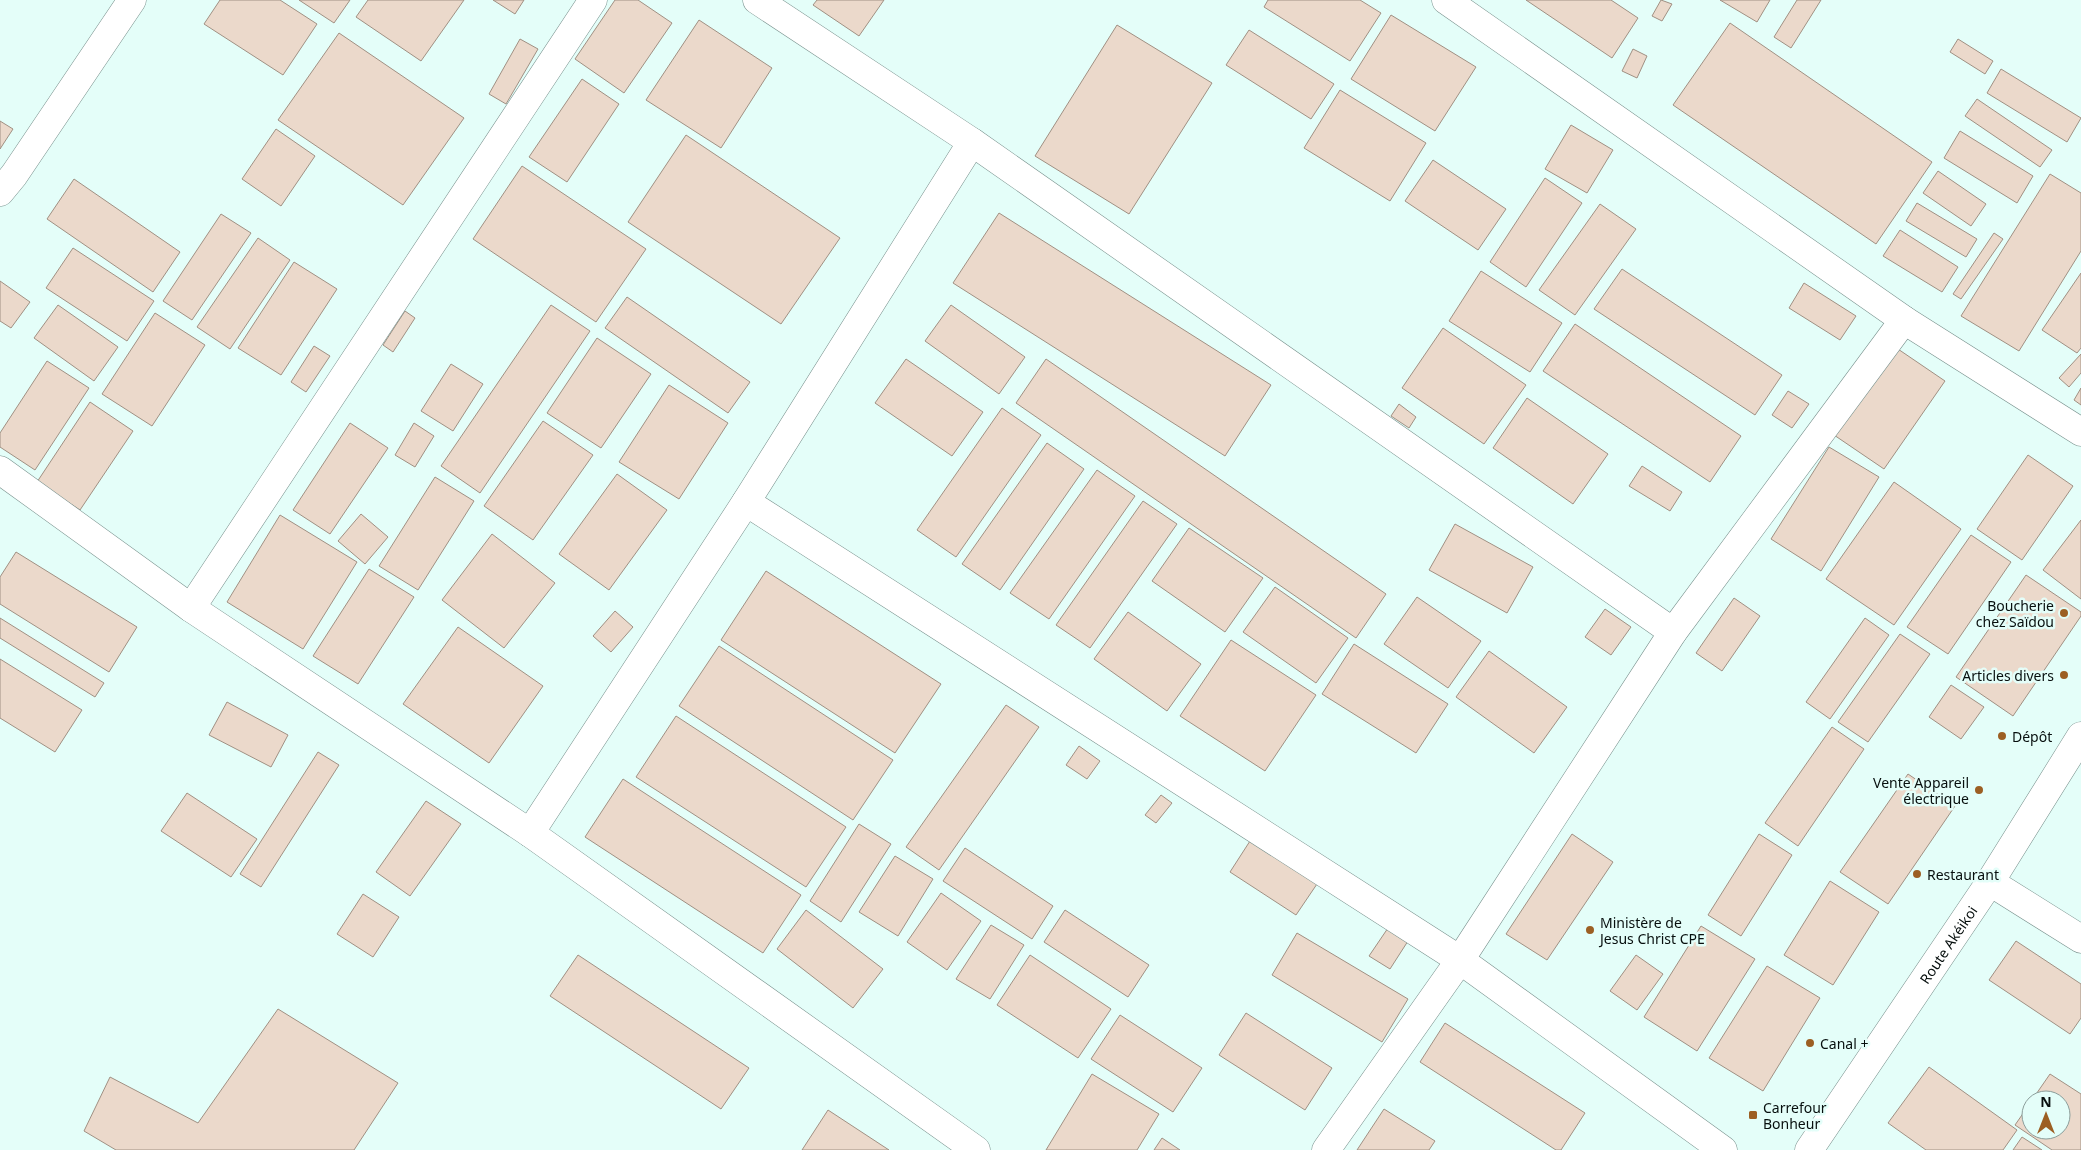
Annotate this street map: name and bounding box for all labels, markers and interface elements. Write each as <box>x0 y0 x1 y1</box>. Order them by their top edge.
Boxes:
place label: Boucherie chez Saïdou <box>1976 596 2054 631</box>
marker: Boucherie chez Saïdou <box>2058 607 2070 619</box>
place label: Articles divers <box>1962 666 2054 685</box>
marker: Articles divers <box>2058 669 2070 681</box>
place label: Dépôt <box>2012 727 2052 746</box>
marker: Dépôt <box>1996 730 2008 742</box>
place label: Vente Appareil électrique <box>1873 773 1969 808</box>
marker: Vente Appareil électrique <box>1973 784 1985 796</box>
place label: Restaurant <box>1927 865 1999 884</box>
marker: Restaurant <box>1911 868 1923 880</box>
street label: Route Akéikoi <box>1915 902 1981 987</box>
place label: Ministère de Jesus Christ CPE <box>1598 913 1705 948</box>
marker: Ministère de Jesus Christ CPE <box>1584 924 1596 936</box>
place label: Canal + <box>1820 1034 1868 1053</box>
marker: Canal + <box>1804 1037 1816 1049</box>
north arrow <box>2021 1090 2071 1140</box>
text: N <box>2040 1092 2052 1111</box>
place label: Carrefour Bonheur <box>1763 1098 1827 1133</box>
marker: Carrefour Bonheur <box>1747 1109 1759 1121</box>

